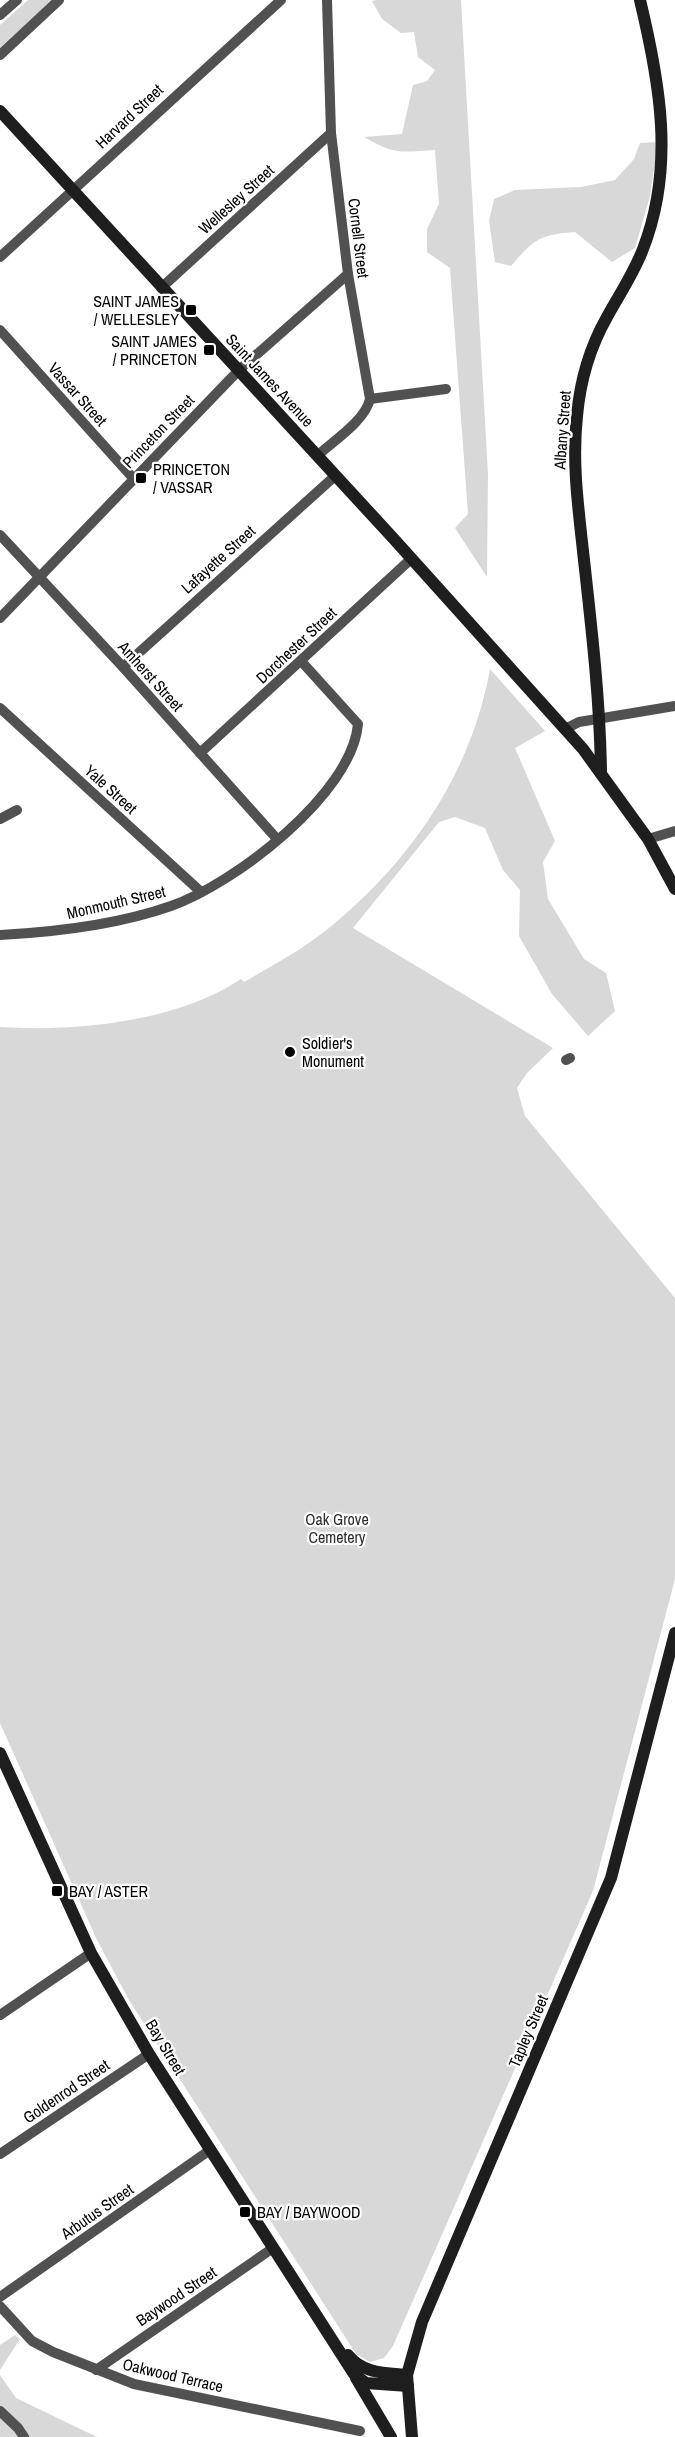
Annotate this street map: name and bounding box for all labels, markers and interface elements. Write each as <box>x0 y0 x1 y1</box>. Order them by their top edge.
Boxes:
street label: Harvard Street <box>90 79 168 153</box>
street label: Wellesley Street <box>194 159 279 239</box>
street label: Cornell Street <box>343 197 375 279</box>
place label: SAINT JAMES / WELLESLEY <box>93 290 179 330</box>
marker: SAINT JAMES / WELLESLEY <box>184 303 198 317</box>
street label: Saint James Avenue <box>221 329 319 431</box>
place label: SAINT JAMES / PRINCETON <box>111 330 197 370</box>
marker: SAINT JAMES / PRINCETON <box>202 343 216 357</box>
street label: Vassar Street <box>44 357 113 431</box>
street label: Princeton Street <box>117 389 199 473</box>
street label: Albany Street <box>548 390 576 471</box>
place label: PRINCETON / VASSAR <box>153 458 230 498</box>
marker: PRINCETON / VASSAR <box>134 471 148 485</box>
street label: Lafayette Street <box>176 520 260 598</box>
street label: Dorchester Street <box>251 602 341 688</box>
street label: Amherst Street <box>113 635 189 716</box>
street label: Yale Street <box>80 759 142 819</box>
street label: Monmouth Street <box>64 880 168 924</box>
place label: Soldier's Monument <box>302 1032 364 1072</box>
marker: Soldier's Monument <box>283 1045 297 1059</box>
park label: Oak Grove Cemetery <box>305 1508 369 1548</box>
place label: BAY / ASTER <box>69 1880 149 1902</box>
marker: BAY / ASTER <box>50 1884 64 1898</box>
street label: Tapley Street <box>503 1991 553 2071</box>
street label: Bay Street <box>141 2015 191 2079</box>
street label: Goldenrod Street <box>18 2054 114 2128</box>
street label: Arbutus Street <box>56 2178 138 2245</box>
place label: BAY / BAYWOOD <box>257 2201 361 2223</box>
marker: BAY / BAYWOOD <box>238 2205 252 2219</box>
street label: Baywood Street <box>131 2261 221 2331</box>
street label: Oakwood Terrace <box>121 2353 225 2397</box>

